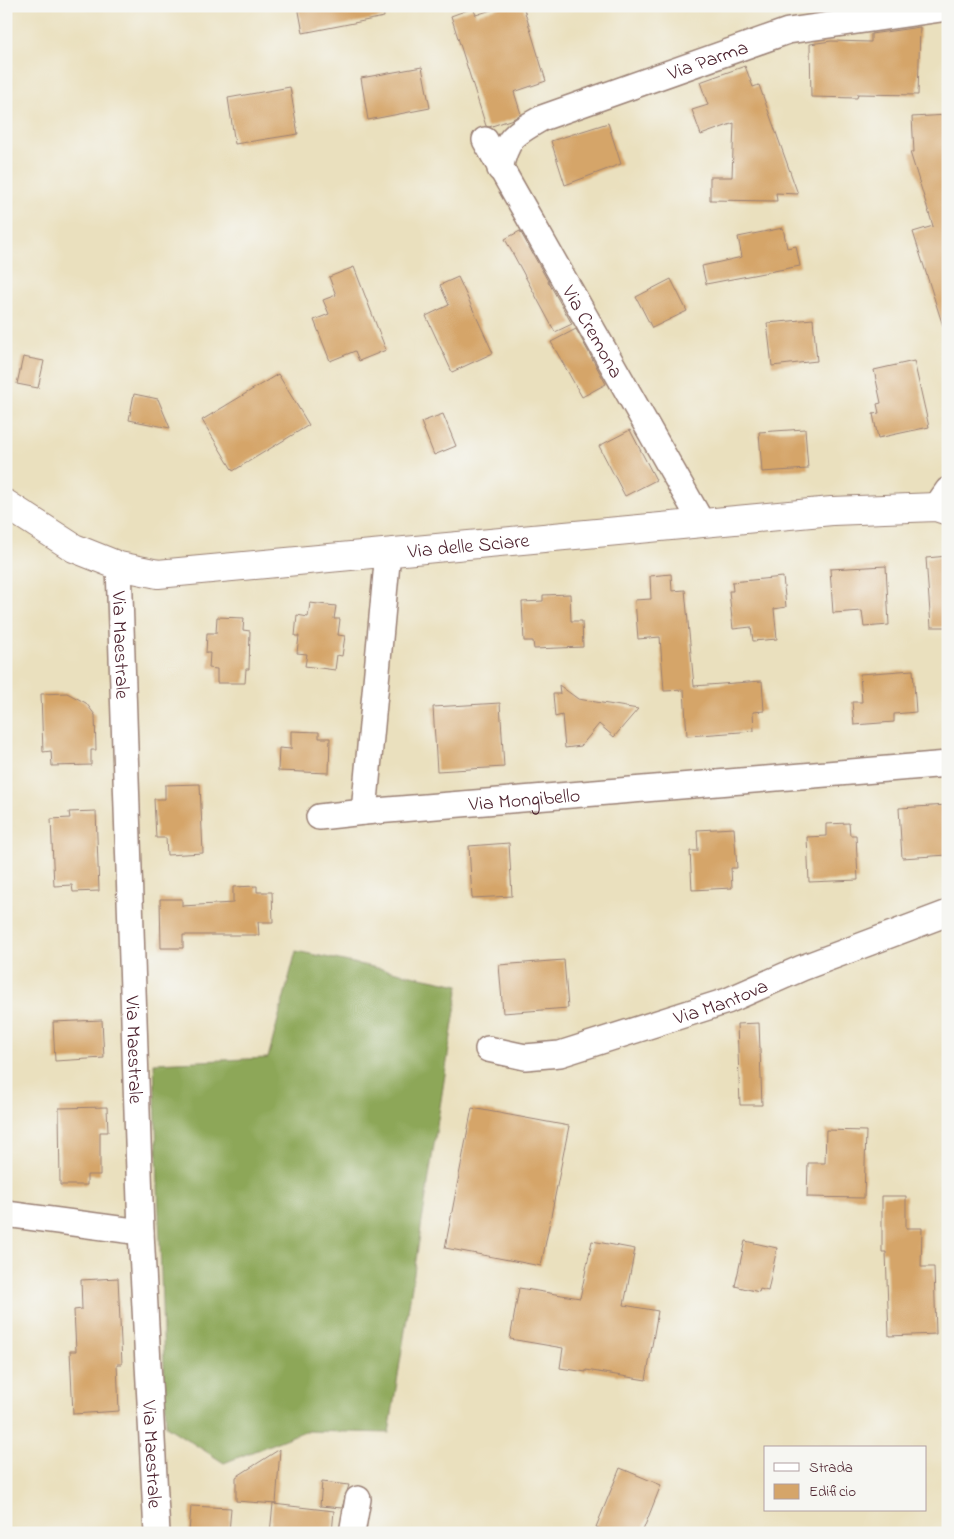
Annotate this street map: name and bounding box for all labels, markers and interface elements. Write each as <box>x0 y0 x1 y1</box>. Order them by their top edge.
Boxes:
street label: Via Parma <box>663 34 753 90</box>
street label: Via Cremona <box>553 280 629 384</box>
street label: Via delle Sciare <box>405 527 531 568</box>
street label: Via Maestrale <box>103 590 135 700</box>
street label: Via Mongibello <box>467 782 581 820</box>
street label: Via Mantova <box>670 973 773 1034</box>
street label: Via Maestrale <box>116 994 149 1104</box>
street label: Via Maestrale <box>133 1399 168 1509</box>
legend <box>764 1446 926 1512</box>
text: Strada <box>809 1457 853 1479</box>
text: Edificio <box>809 1481 856 1503</box>

